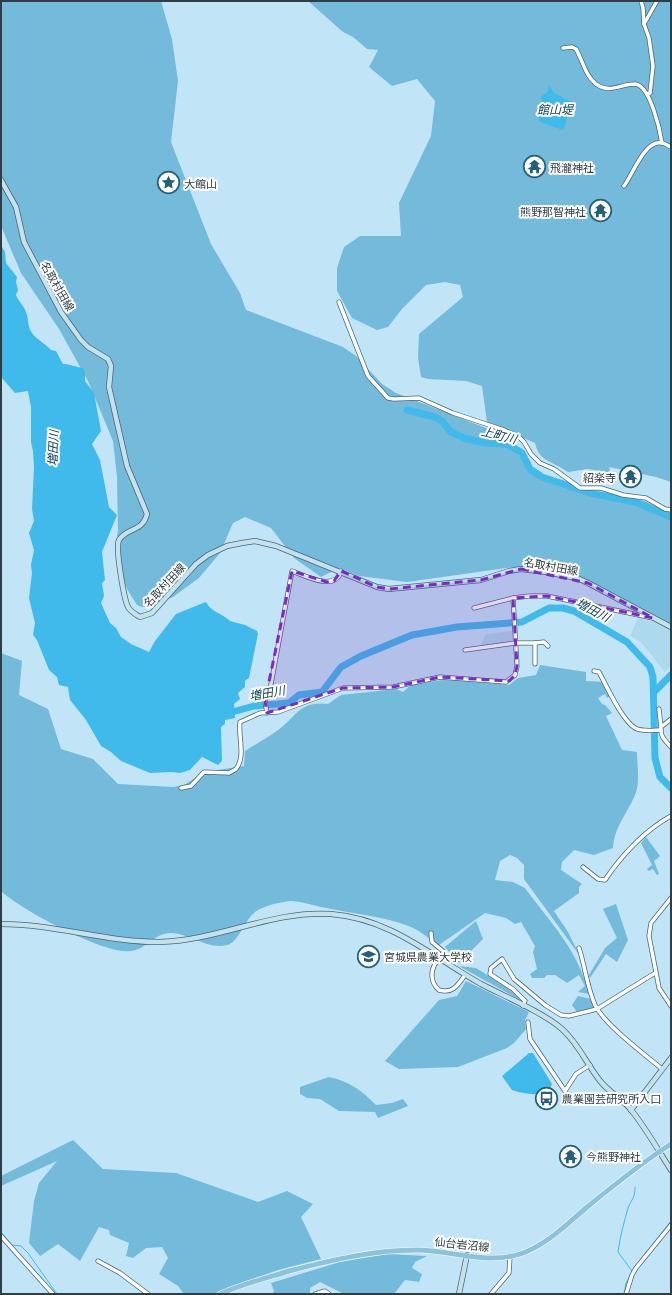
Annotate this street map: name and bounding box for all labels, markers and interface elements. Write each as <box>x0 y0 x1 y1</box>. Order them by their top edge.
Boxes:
water label: 館山堤 <box>537 101 575 118</box>
temple icon: 飛瀧神社 <box>522 154 548 180</box>
place label: 飛瀧神社 <box>550 160 594 175</box>
place icon: 大館山 <box>156 170 182 196</box>
place label: 大館山 <box>184 176 217 191</box>
temple icon: 熊野那智神社 <box>588 198 614 224</box>
place label: 熊野那智神社 <box>520 204 586 219</box>
street label: 名取村田線 <box>38 258 78 314</box>
water label: 上町川 <box>479 422 520 448</box>
water label: 増田川 <box>44 428 62 466</box>
temple icon: 紹楽寺 <box>618 464 644 490</box>
place label: 紹楽寺 <box>583 470 616 485</box>
street label: 名取村田線 <box>523 554 579 578</box>
street label: 名取村田線 <box>140 560 188 610</box>
water label: 増田川 <box>573 594 615 627</box>
water label: 増田川 <box>248 681 288 704</box>
school or university icon: 宮城県農業大学校 <box>355 943 381 969</box>
place label: 宮城県農業大学校 <box>384 949 472 964</box>
bus stop icon: 農業園芸研究所入口 <box>533 1085 559 1111</box>
place label: 農業園芸研究所入口 <box>562 1091 661 1106</box>
temple icon: 今熊野神社 <box>558 1143 584 1169</box>
place label: 今熊野神社 <box>586 1149 641 1164</box>
street label: 仙台岩沼線 <box>434 1234 490 1254</box>

